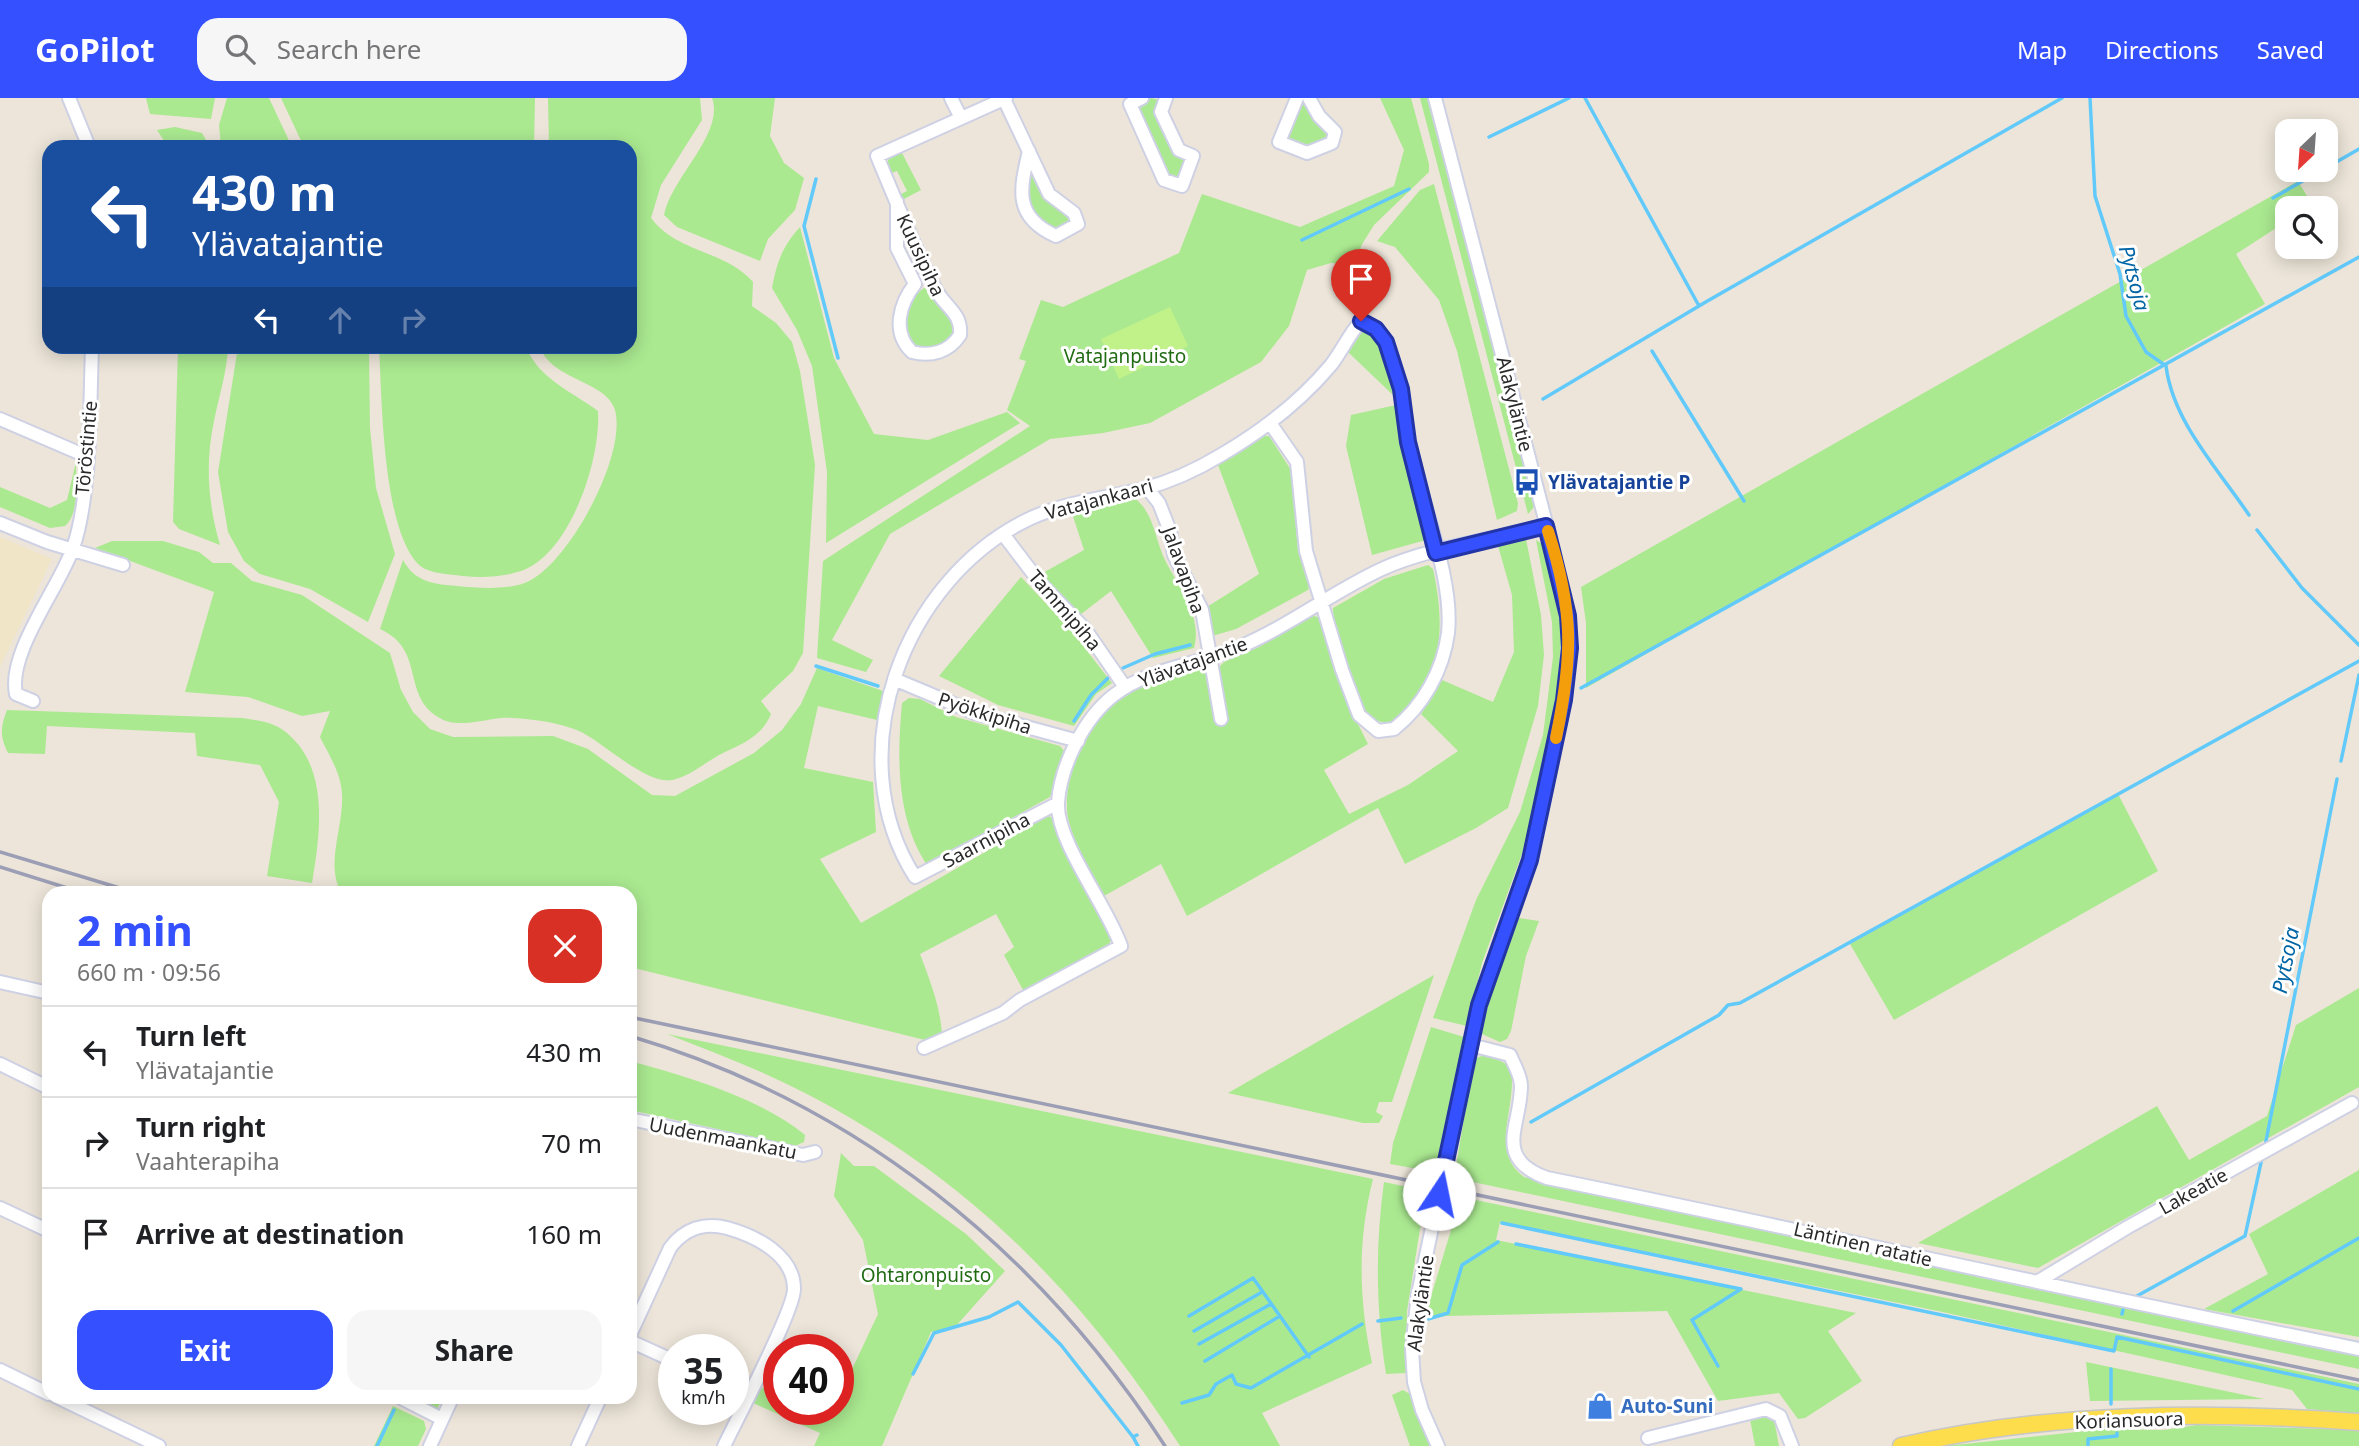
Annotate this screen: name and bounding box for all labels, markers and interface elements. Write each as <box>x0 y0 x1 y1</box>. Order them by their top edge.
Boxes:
search box <box>197 18 687 81</box>
text: GoPilot <box>35 27 155 72</box>
icon: search <box>221 30 259 68</box>
text: Search here <box>277 31 421 67</box>
text: Map <box>2017 33 2067 66</box>
text: Directions <box>2105 33 2219 66</box>
text: Saved <box>2257 33 2324 66</box>
north arrow <box>2275 119 2338 182</box>
map controls <box>2275 119 2338 259</box>
text: 430 m <box>192 159 337 225</box>
icon: left <box>77 168 168 259</box>
button: search <box>2275 196 2338 259</box>
street label: Kuusipiha <box>891 210 951 300</box>
text: Ylävatajantie <box>192 222 384 265</box>
water label: Pytsoja <box>2113 242 2157 314</box>
pin <box>1331 249 1391 321</box>
icon: arrive <box>1342 260 1380 298</box>
icon: left <box>248 301 286 339</box>
icon: ahead <box>321 301 359 339</box>
icon: right <box>394 301 432 339</box>
park label: Vatajanpuisto <box>1064 343 1186 369</box>
street label: Alakyläntie <box>1491 354 1539 454</box>
street label: Töröstintie <box>69 400 103 496</box>
bus stop icon: Ylävatajantie P <box>1512 467 1542 497</box>
place label: Ylävatajantie P <box>1548 469 1690 495</box>
street label: Vatajankaari <box>1042 472 1156 526</box>
street label: Jalavapiha <box>1156 521 1212 617</box>
street label: Tammipiha <box>1023 564 1107 656</box>
street label: Ylävatajantie <box>1135 630 1251 694</box>
street label: Pyökkipiha <box>935 686 1035 740</box>
street label: Saarnipiha <box>938 806 1034 874</box>
text: 2 min <box>77 901 193 958</box>
button: close <box>528 909 602 983</box>
water label: Pytsoja <box>2265 924 2305 996</box>
text: 660 m · 09:56 <box>77 956 221 988</box>
text: Turn left <box>136 1018 247 1054</box>
icon: left <box>77 1033 115 1071</box>
text: 430 m <box>526 1034 602 1070</box>
text: Ylävatajantie <box>136 1054 274 1086</box>
text: Turn right <box>136 1109 266 1145</box>
street label: Uudenmaankatu <box>647 1111 799 1165</box>
icon: right <box>77 1124 115 1162</box>
text: 70 m <box>541 1125 602 1161</box>
text: Vaahterapiha <box>136 1145 280 1177</box>
position arrow <box>1402 1157 1476 1231</box>
street label: Lakeatie <box>2154 1162 2232 1220</box>
icon: arrive <box>77 1215 115 1253</box>
street label: Läntinen ratatie <box>1791 1215 1935 1273</box>
text: Arrive at destination <box>136 1216 405 1252</box>
text: 160 m <box>526 1216 602 1252</box>
street label: Alakyläntie <box>1400 1253 1440 1353</box>
park label: Ohtaronpuisto <box>861 1262 991 1288</box>
button: Exit <box>77 1310 333 1390</box>
button: Share <box>347 1310 602 1390</box>
speed limit sign: 40 <box>763 1334 854 1425</box>
text: 35 <box>683 1347 724 1394</box>
text: km/h <box>681 1385 726 1409</box>
shop icon: Auto-Suni <box>1585 1391 1615 1421</box>
place label: Auto-Suni <box>1621 1393 1714 1419</box>
street label: Koriansuora <box>2074 1405 2184 1435</box>

